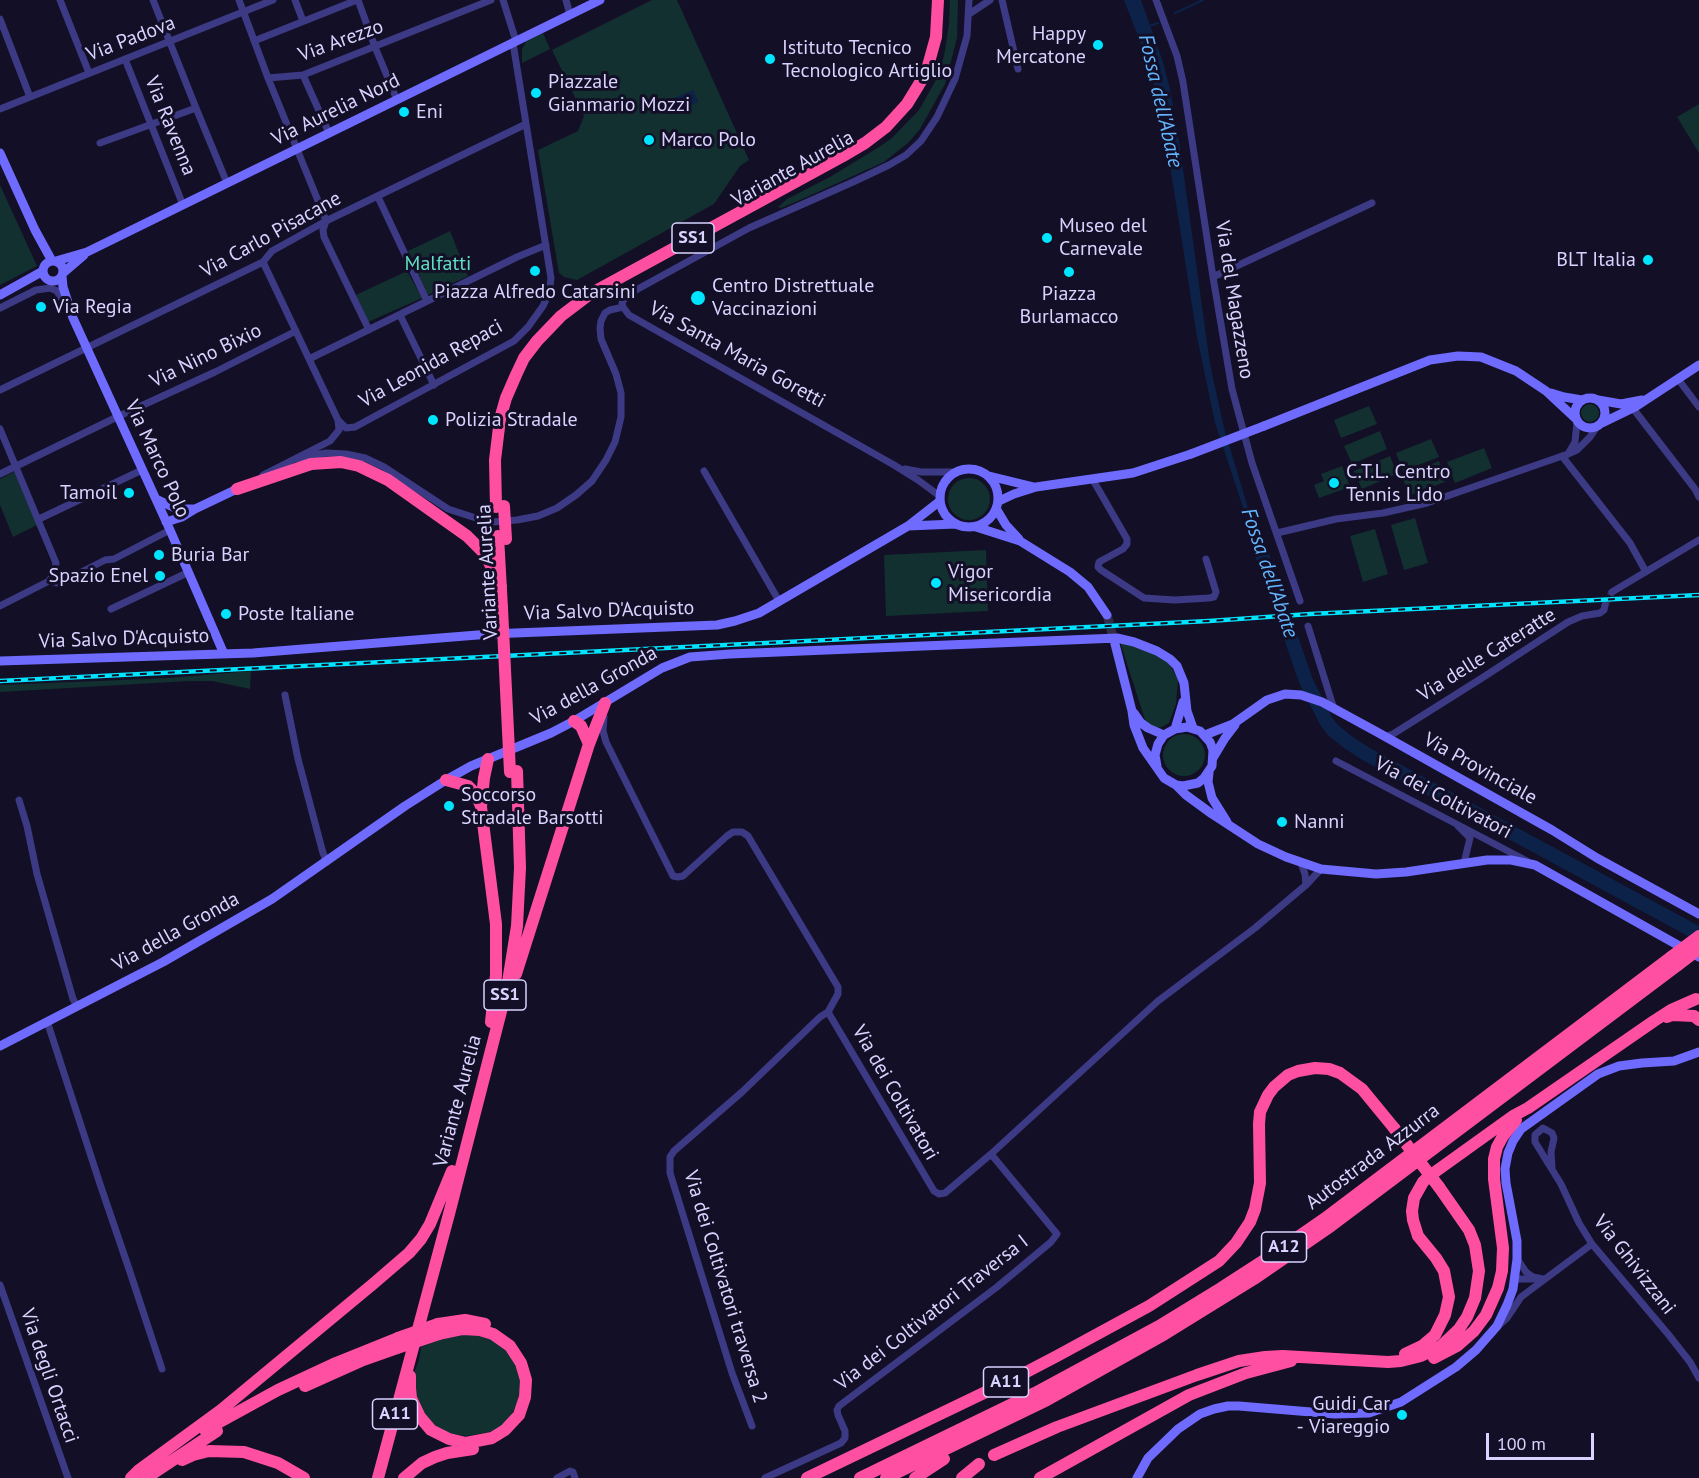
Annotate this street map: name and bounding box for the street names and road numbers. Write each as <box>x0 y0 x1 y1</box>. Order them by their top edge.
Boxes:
street label: Via Padova <box>83 11 179 67</box>
street label: Via Arezzo <box>295 15 387 67</box>
street label: Via Aurelia Nord <box>268 69 404 151</box>
street label: Via Ravenna <box>139 73 201 179</box>
street label: Variante Aurelia <box>728 126 858 212</box>
street label: Via Carlo Pisacane <box>197 187 345 283</box>
street label: Via del Magazzeno <box>1210 219 1258 381</box>
road number: SS1 <box>672 223 714 253</box>
street label: Via Santa Maria Goretti <box>645 297 829 413</box>
street label: Via Leonida Repaci <box>355 315 507 413</box>
street label: Via Nino Bixio <box>146 319 266 393</box>
street label: Via Marco Polo <box>119 396 195 522</box>
street label: Variante Aurelia <box>472 504 504 640</box>
street label: Via Salvo D'Acquisto <box>523 596 695 626</box>
street label: Via delle Cateratte <box>1414 603 1560 707</box>
street label: Via Salvo D'Acquisto <box>38 624 210 654</box>
street label: Via della Gronda <box>526 641 662 731</box>
street label: Via Provinciale <box>1419 728 1541 810</box>
street label: Via dei Coltivatori <box>1370 752 1516 844</box>
street label: Via della Gronda <box>108 887 244 977</box>
road number: SS1 <box>484 980 526 1010</box>
street label: Via dei Coltivatori <box>847 1021 943 1165</box>
street label: Variante Aurelia <box>429 1032 487 1170</box>
street label: Autostrada Azzurra <box>1301 1099 1445 1215</box>
street label: Via dei Coltivatori traversa 2 <box>678 1168 772 1406</box>
street label: Via Ghivizzani <box>1588 1210 1680 1320</box>
street label: Via dei Coltivatori Traversa I <box>830 1230 1034 1396</box>
road number: A12 <box>1262 1232 1306 1262</box>
street label: Via degli Ortacci <box>15 1306 83 1446</box>
road number: A11 <box>984 1367 1028 1397</box>
road number: A11 <box>372 1399 418 1429</box>

